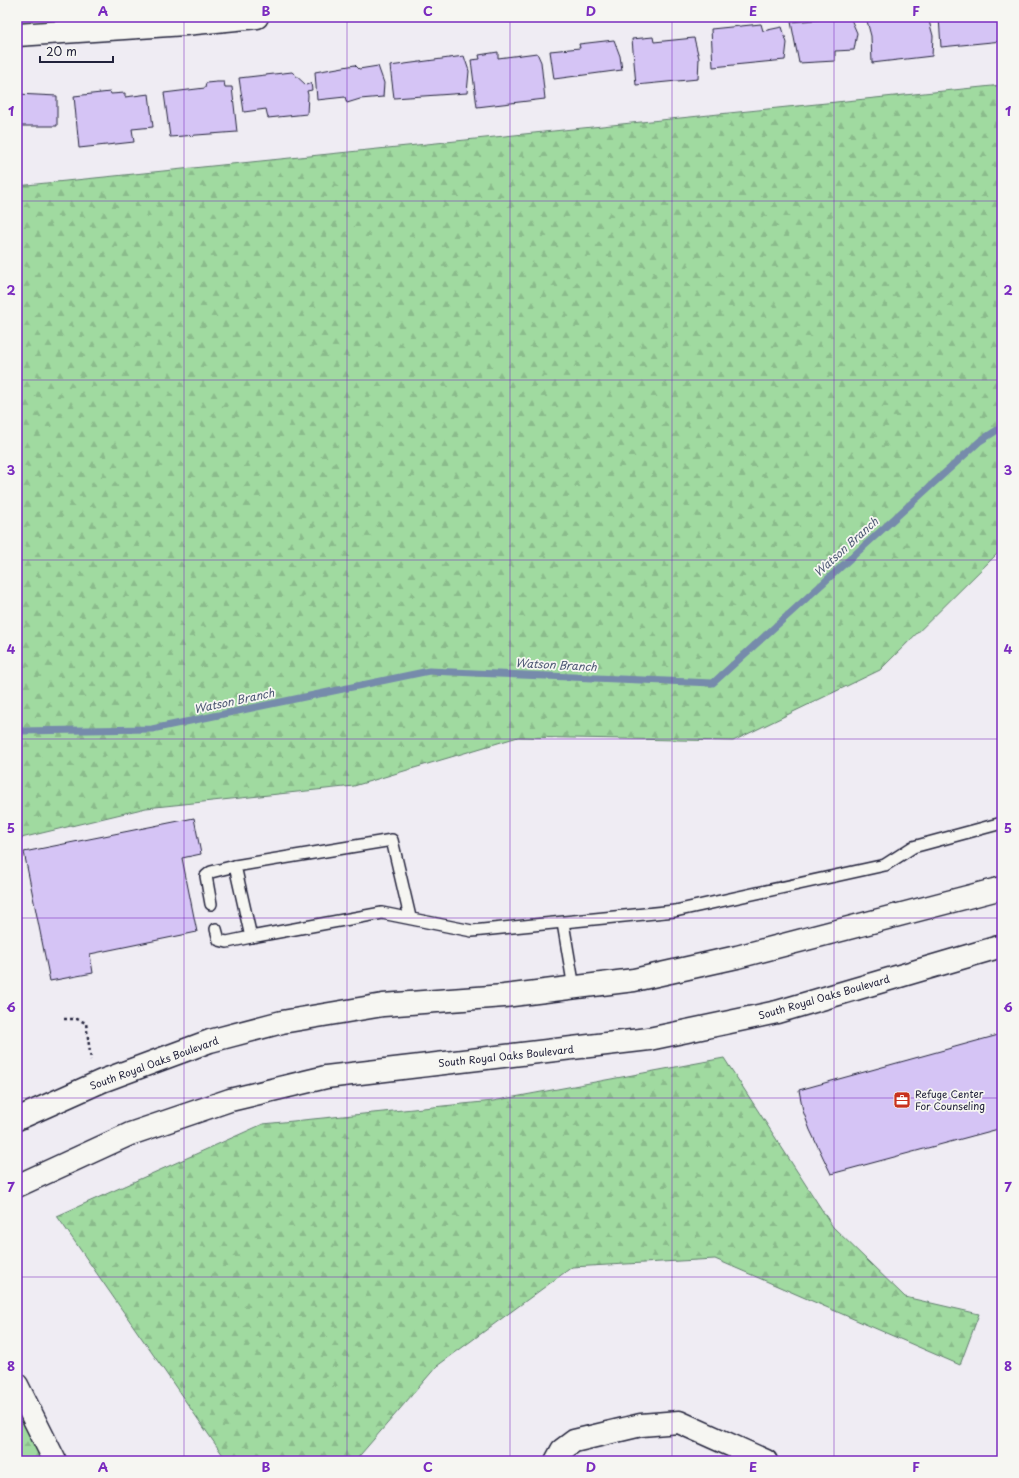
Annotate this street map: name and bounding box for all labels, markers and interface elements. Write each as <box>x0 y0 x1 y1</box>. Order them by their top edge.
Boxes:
text: A <box>98 1 108 20</box>
text: B <box>262 1 271 20</box>
text: C <box>423 1 433 20</box>
text: D <box>586 1 596 20</box>
text: E <box>749 1 757 20</box>
text: F <box>912 1 920 20</box>
scale bar <box>40 38 113 64</box>
text: 20 m <box>46 42 77 60</box>
text: 1 <box>8 101 14 120</box>
text: 1 <box>1005 101 1011 120</box>
text: 2 <box>6 280 16 299</box>
text: 2 <box>1003 280 1013 299</box>
text: 3 <box>7 460 16 479</box>
text: 3 <box>1004 460 1013 479</box>
water label: Watson Branch <box>810 513 882 580</box>
text: 4 <box>7 639 16 658</box>
text: 4 <box>1004 639 1013 658</box>
water label: Watson Branch <box>515 654 598 675</box>
water label: Watson Branch <box>192 684 276 717</box>
text: 5 <box>7 818 15 837</box>
text: 5 <box>1004 818 1012 837</box>
street label: South Royal Oaks Boulevard <box>756 971 892 1023</box>
text: 6 <box>6 997 16 1016</box>
text: 6 <box>1003 997 1013 1016</box>
street label: South Royal Oaks Boulevard <box>87 1032 221 1094</box>
street label: South Royal Oaks Boulevard <box>438 1041 574 1071</box>
place label: Refuge Center For Counseling <box>915 1086 985 1113</box>
office icon: Refuge Center For Counseling <box>892 1090 912 1110</box>
text: 7 <box>7 1177 15 1196</box>
text: 7 <box>1004 1177 1012 1196</box>
text: 8 <box>7 1356 15 1375</box>
text: 8 <box>1004 1356 1012 1375</box>
text: A <box>98 1457 108 1476</box>
text: B <box>262 1457 271 1476</box>
text: C <box>423 1457 433 1476</box>
text: D <box>586 1457 596 1476</box>
text: E <box>749 1457 757 1476</box>
text: F <box>912 1457 920 1476</box>

